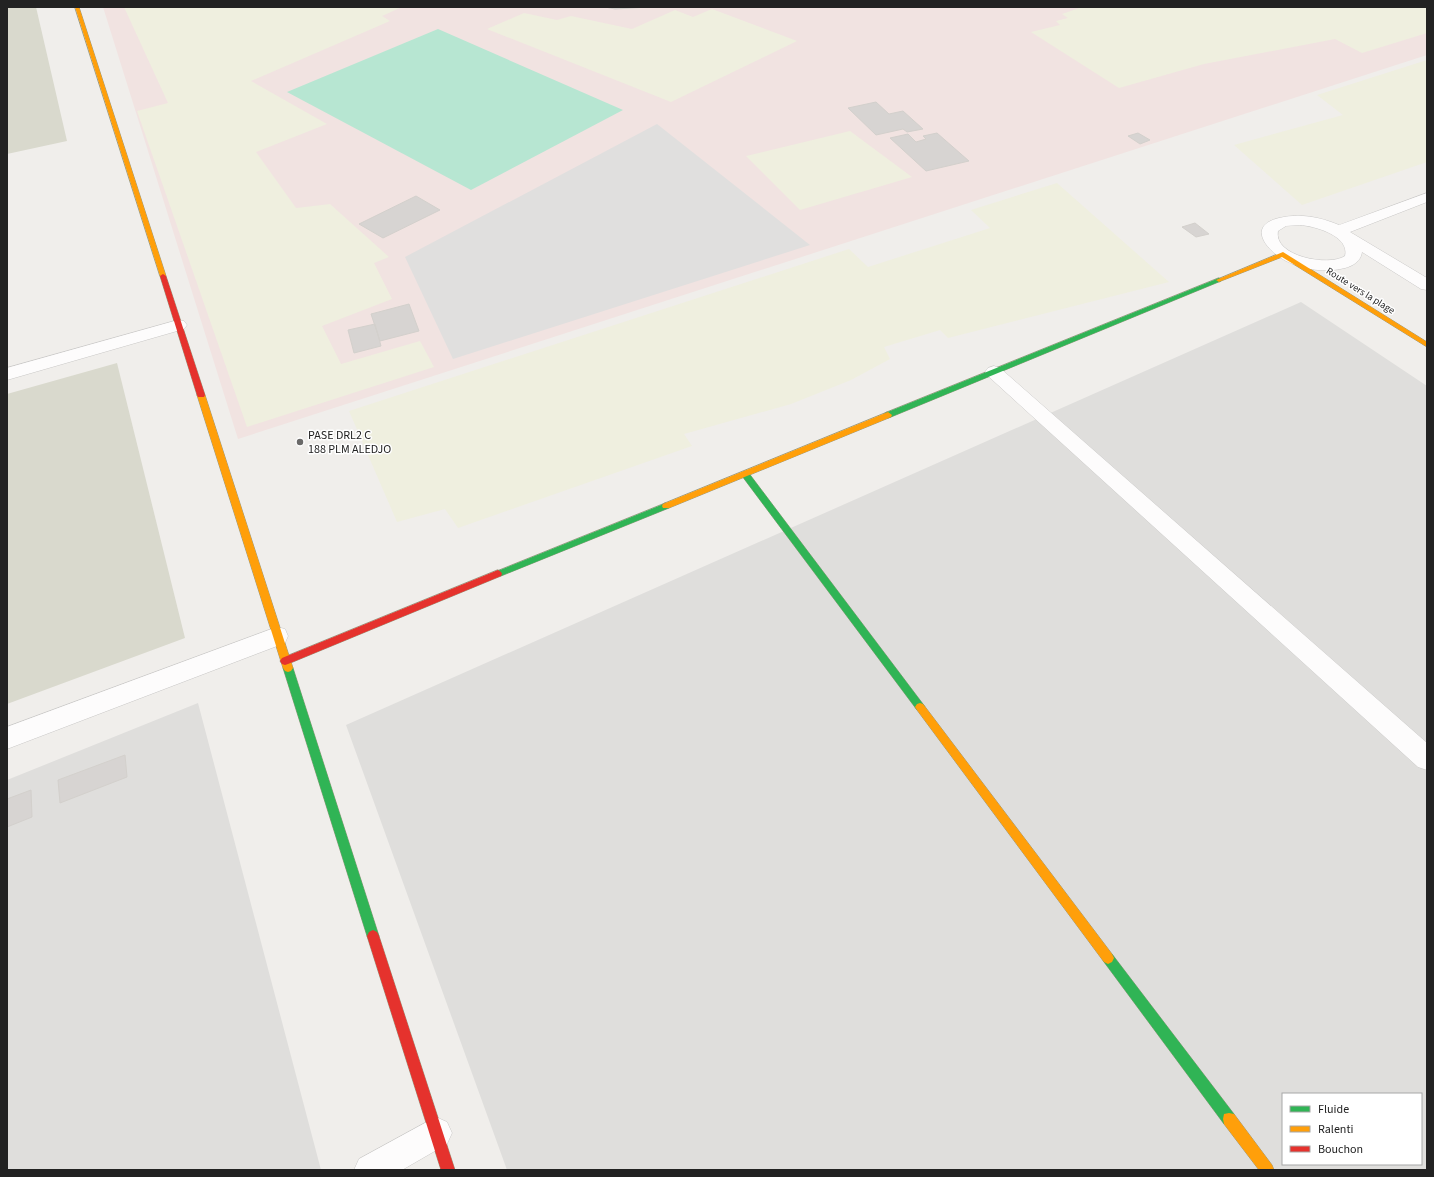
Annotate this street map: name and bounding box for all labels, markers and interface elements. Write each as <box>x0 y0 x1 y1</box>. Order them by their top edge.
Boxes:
street label: Route vers la plage <box>1323 264 1397 318</box>
place label: PASE DRL2 C 188 PLM ALEDJO <box>308 427 391 458</box>
marker: PASE DRL2 C 188 PLM ALEDJO <box>295 437 305 447</box>
legend <box>1282 1093 1422 1165</box>
text: Fluide <box>1318 1101 1349 1118</box>
text: Ralenti <box>1318 1121 1353 1138</box>
text: Bouchon <box>1318 1141 1363 1158</box>

